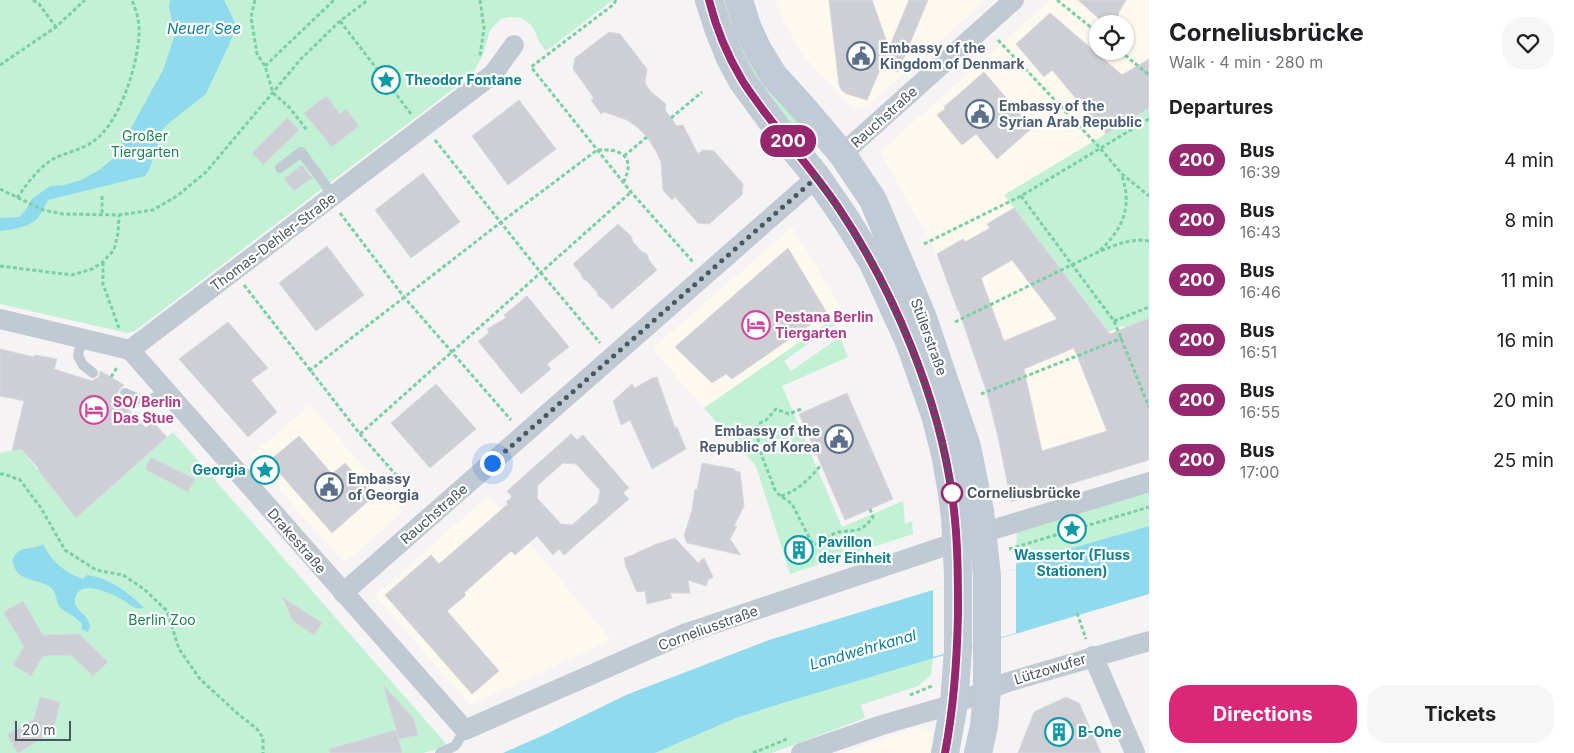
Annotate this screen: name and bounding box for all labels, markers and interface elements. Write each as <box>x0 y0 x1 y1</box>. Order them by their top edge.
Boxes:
map controls <box>1089 15 1134 60</box>
button: locate <box>1089 15 1134 60</box>
button: heart <box>1502 17 1554 69</box>
text: Corneliusbrücke <box>1169 18 1364 47</box>
water label: Neuer See <box>167 19 241 38</box>
place label: Embassy of the Kingdom of Denmark <box>880 39 1025 72</box>
public building icon: Embassy of the Kingdom of Denmark <box>846 41 876 71</box>
text: Walk · 4 min · 280 m <box>1169 52 1323 72</box>
place icon: Theodor Fontane <box>371 65 401 95</box>
place label: Theodor Fontane <box>405 71 522 88</box>
street label: Rauchstraße <box>847 82 920 151</box>
text: Departures <box>1169 96 1273 119</box>
place label: Embassy of the Syrian Arab Republic <box>999 97 1142 130</box>
public building icon: Embassy of the Syrian Arab Republic <box>965 99 995 129</box>
line badge: 200 <box>759 125 817 157</box>
park label: Großer Tiergarten <box>111 127 179 160</box>
text: 200 <box>770 130 806 151</box>
text: Bus <box>1240 139 1275 162</box>
text: 200 <box>1179 149 1215 170</box>
text: 4 min <box>1504 149 1554 172</box>
text: 16:39 <box>1240 162 1280 182</box>
street label: Thomas-Dehler-Straße <box>207 189 339 294</box>
text: Bus <box>1240 199 1275 222</box>
text: 200 <box>1179 209 1215 230</box>
text: 8 min <box>1504 209 1554 232</box>
text: 16:43 <box>1240 222 1281 242</box>
text: Bus <box>1240 259 1275 282</box>
text: 200 <box>1179 269 1215 290</box>
text: 11 min <box>1501 269 1554 292</box>
text: 16:46 <box>1240 282 1281 302</box>
street label: Stülerstraße <box>908 296 951 378</box>
place label: Pestana Berlin Tiergarten <box>775 308 873 341</box>
hotel icon: Pestana Berlin Tiergarten <box>741 310 771 340</box>
text: Bus <box>1240 319 1275 342</box>
text: 200 <box>1179 329 1215 350</box>
text: 16 min <box>1497 329 1554 352</box>
text: 16:51 <box>1240 342 1277 362</box>
text: Bus <box>1240 379 1275 402</box>
text: 200 <box>1179 389 1215 410</box>
text: 20 min <box>1493 389 1554 412</box>
place label: SO/ Berlin Das Stue <box>113 393 181 426</box>
hotel icon: SO/ Berlin Das Stue <box>79 395 109 425</box>
text: 16:55 <box>1240 402 1280 422</box>
place label: Embassy of the Republic of Korea <box>700 422 820 455</box>
public building icon: Embassy of the Republic of Korea <box>824 424 854 454</box>
text: Bus <box>1240 439 1275 462</box>
text: 200 <box>1179 449 1215 470</box>
text: 25 min <box>1493 449 1554 472</box>
your location <box>480 451 505 476</box>
place icon: Georgia <box>250 455 280 485</box>
place label: Georgia <box>192 461 246 478</box>
text: 17:00 <box>1240 462 1279 482</box>
place label: Embassy of Georgia <box>348 470 419 503</box>
public building icon: Embassy of Georgia <box>314 472 344 502</box>
street label: Rauchstraße <box>397 480 471 547</box>
marker: Corneliusbrücke <box>941 482 963 504</box>
place label: Corneliusbrücke <box>967 484 1081 501</box>
street label: Drakestraße <box>264 505 330 577</box>
place icon: Wassertor (Fluss Stationen) <box>1057 514 1087 544</box>
place label: Pavillon der Einheit <box>818 533 891 566</box>
building icon: Pavillon der Einheit <box>784 535 814 565</box>
place label: Wassertor (Fluss Stationen) <box>1014 546 1130 579</box>
street label: Corneliusstraße <box>656 602 760 653</box>
park label: Berlin Zoo <box>128 611 196 628</box>
water label: Landwehrkanal <box>807 625 919 674</box>
street label: Lützowufer <box>1012 650 1088 688</box>
button: Directions <box>1169 685 1357 743</box>
button: Tickets <box>1367 685 1554 743</box>
building icon: B-One <box>1044 717 1074 747</box>
scale bar <box>15 718 71 741</box>
text: 20 m <box>22 721 56 738</box>
place label: B-One <box>1078 723 1122 740</box>

